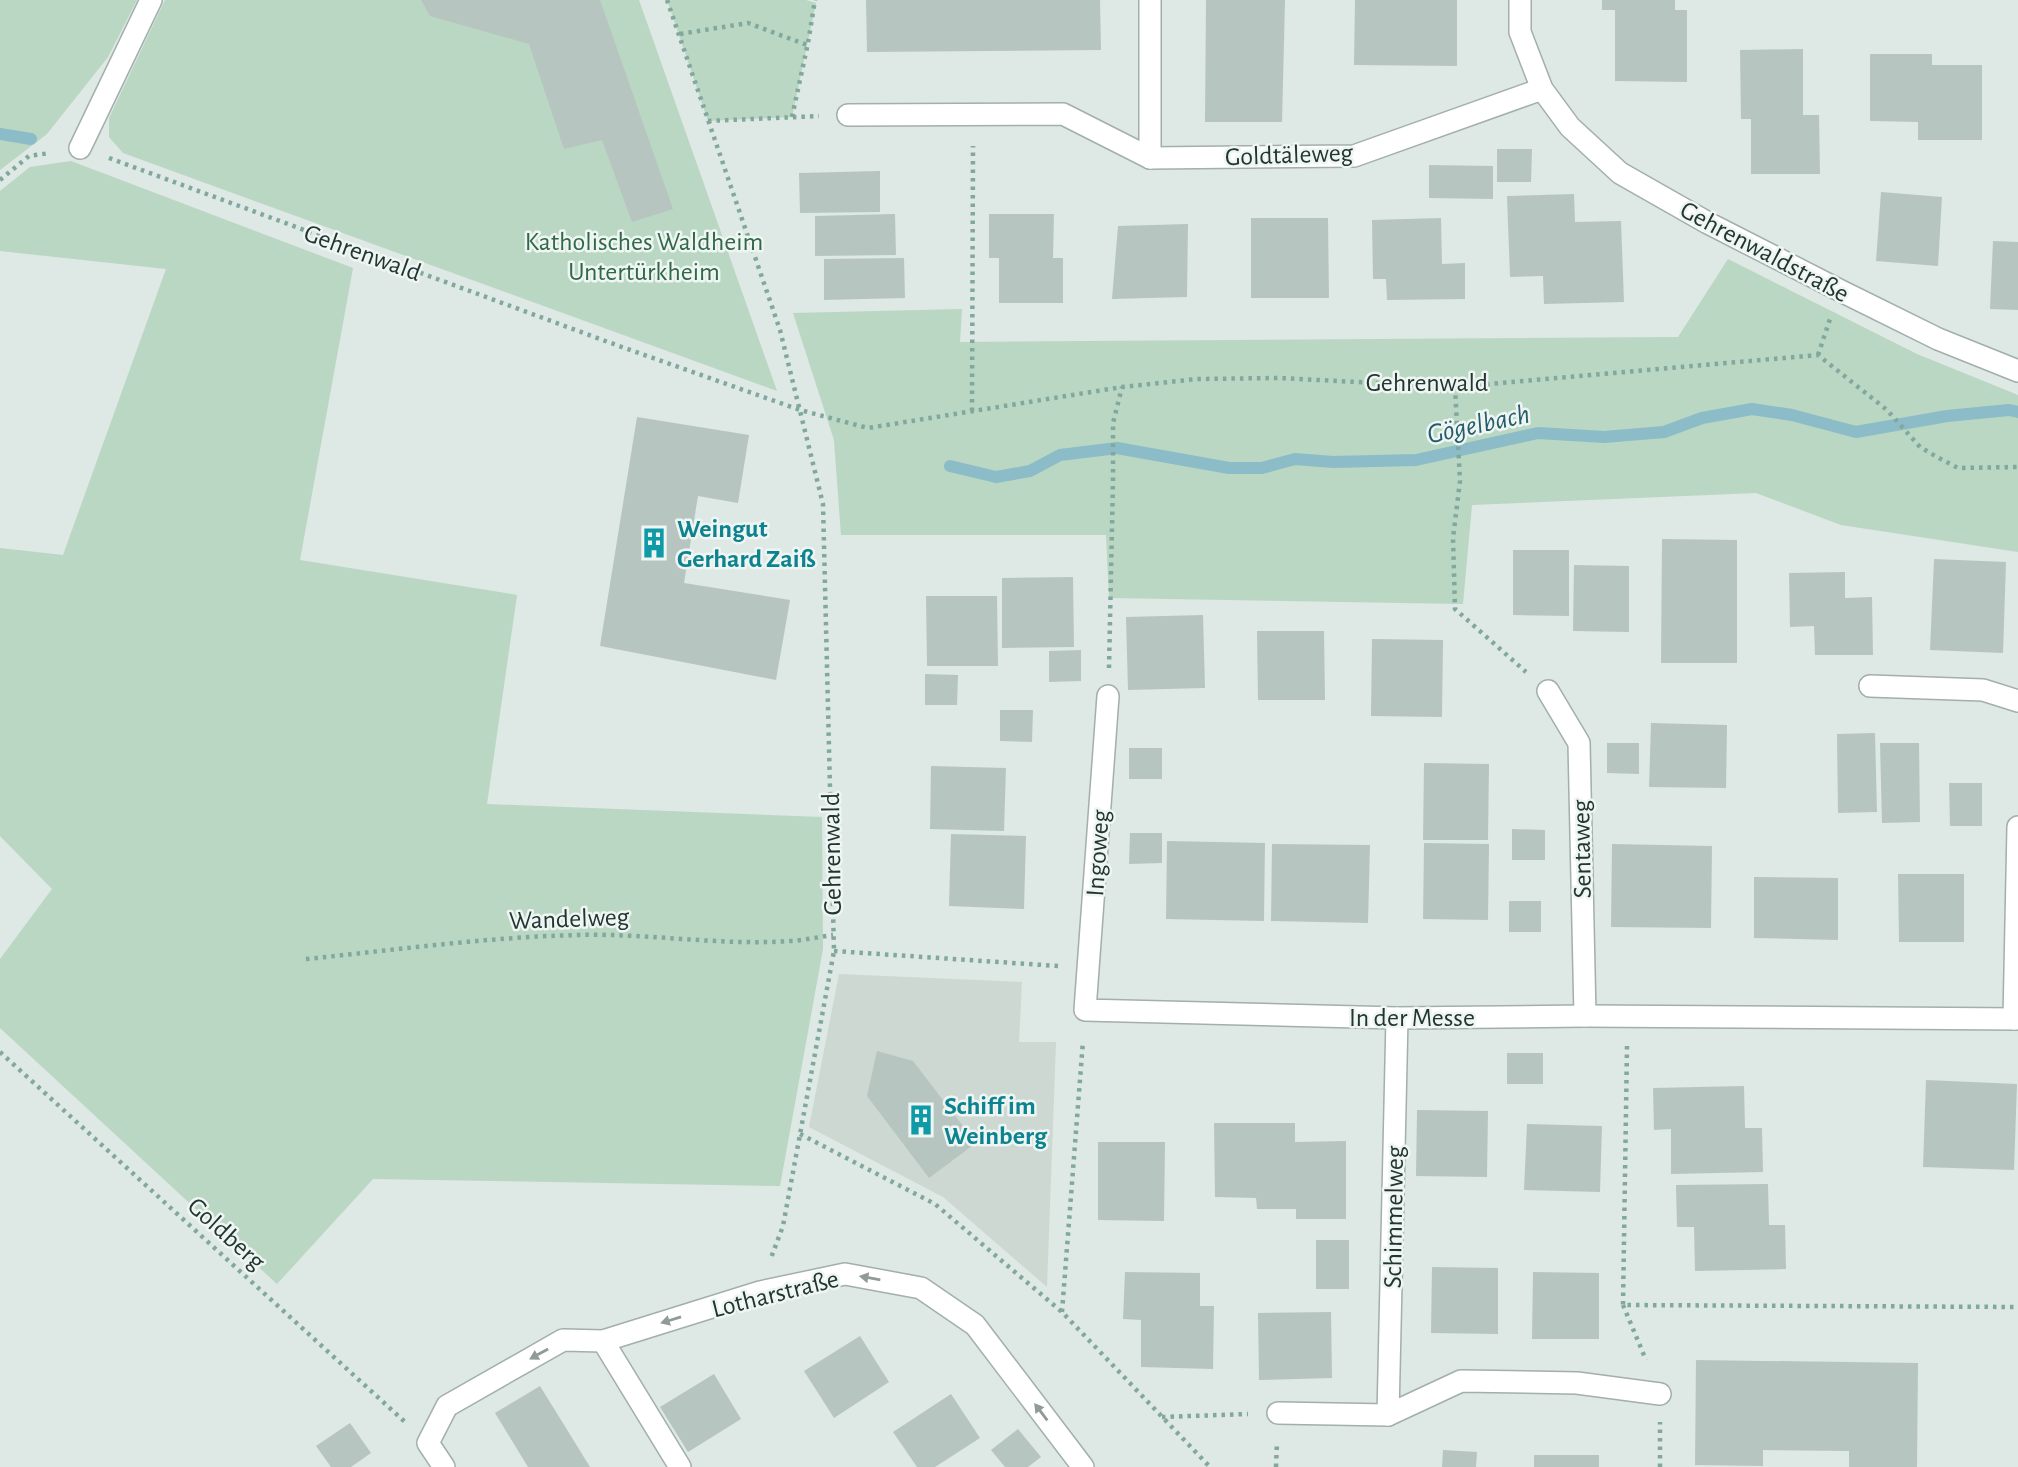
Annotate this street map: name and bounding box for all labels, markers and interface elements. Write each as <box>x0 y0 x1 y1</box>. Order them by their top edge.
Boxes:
street label: Goldtäleweg <box>1225 140 1354 170</box>
street label: Gehrenwaldstraße <box>1676 196 1853 307</box>
street label: Gehrenwald <box>301 220 425 286</box>
park label: Katholisches Waldheim Untertürkheim <box>525 229 763 285</box>
street label: Gehrenwald <box>1366 370 1488 396</box>
water label: Gögelbach <box>1425 400 1532 449</box>
place label: Weingut Gerhard Zaiß <box>677 516 816 572</box>
building icon: Weingut Gerhard Zaiß <box>637 526 671 560</box>
street label: Gehrenwald <box>818 792 846 916</box>
street label: Sentaweg <box>1568 799 1596 899</box>
street label: Ingoweg <box>1082 809 1114 897</box>
street label: Wandelweg <box>508 904 630 934</box>
street label: In der Messe <box>1349 1005 1475 1031</box>
place label: Schiff im Weinberg <box>944 1093 1048 1149</box>
building icon: Schiff im Weinberg <box>904 1103 938 1137</box>
street label: Schimmelweg <box>1380 1145 1408 1289</box>
street label: Goldberg <box>183 1193 270 1275</box>
street label: Lotharstraße <box>709 1266 841 1322</box>
one-way arrow <box>859 1272 881 1283</box>
one-way arrow <box>660 1315 681 1325</box>
one-way arrow <box>529 1348 548 1360</box>
one-way arrow <box>1034 1404 1049 1422</box>

